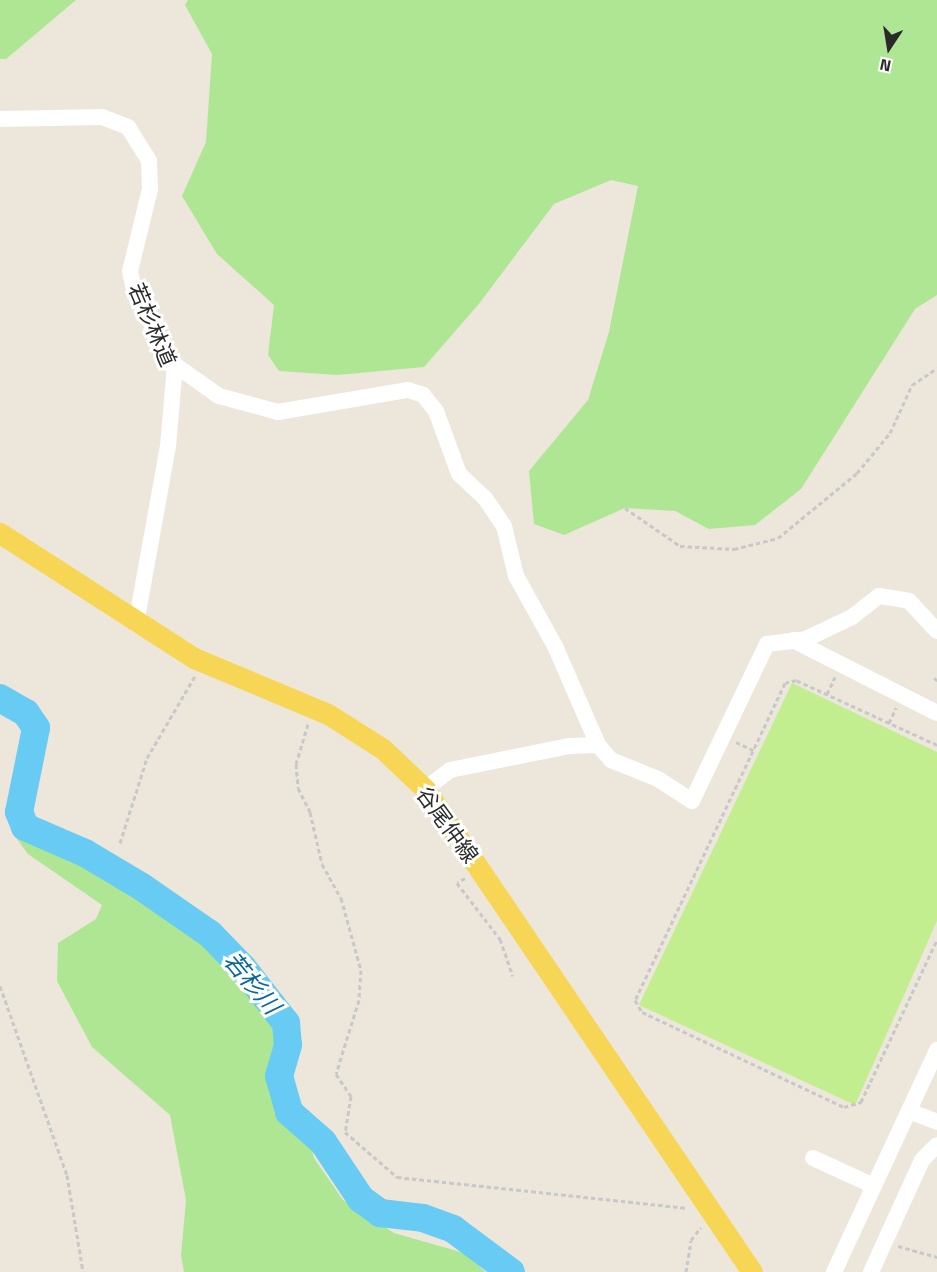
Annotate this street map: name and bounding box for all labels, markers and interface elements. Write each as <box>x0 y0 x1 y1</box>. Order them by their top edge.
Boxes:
north arrow <box>859 18 919 78</box>
text: N <box>877 53 893 78</box>
street label: 若杉林道 <box>123 279 181 371</box>
street label: 谷尾仲線 <box>410 782 484 868</box>
water label: 若杉川 <box>218 946 286 1020</box>

